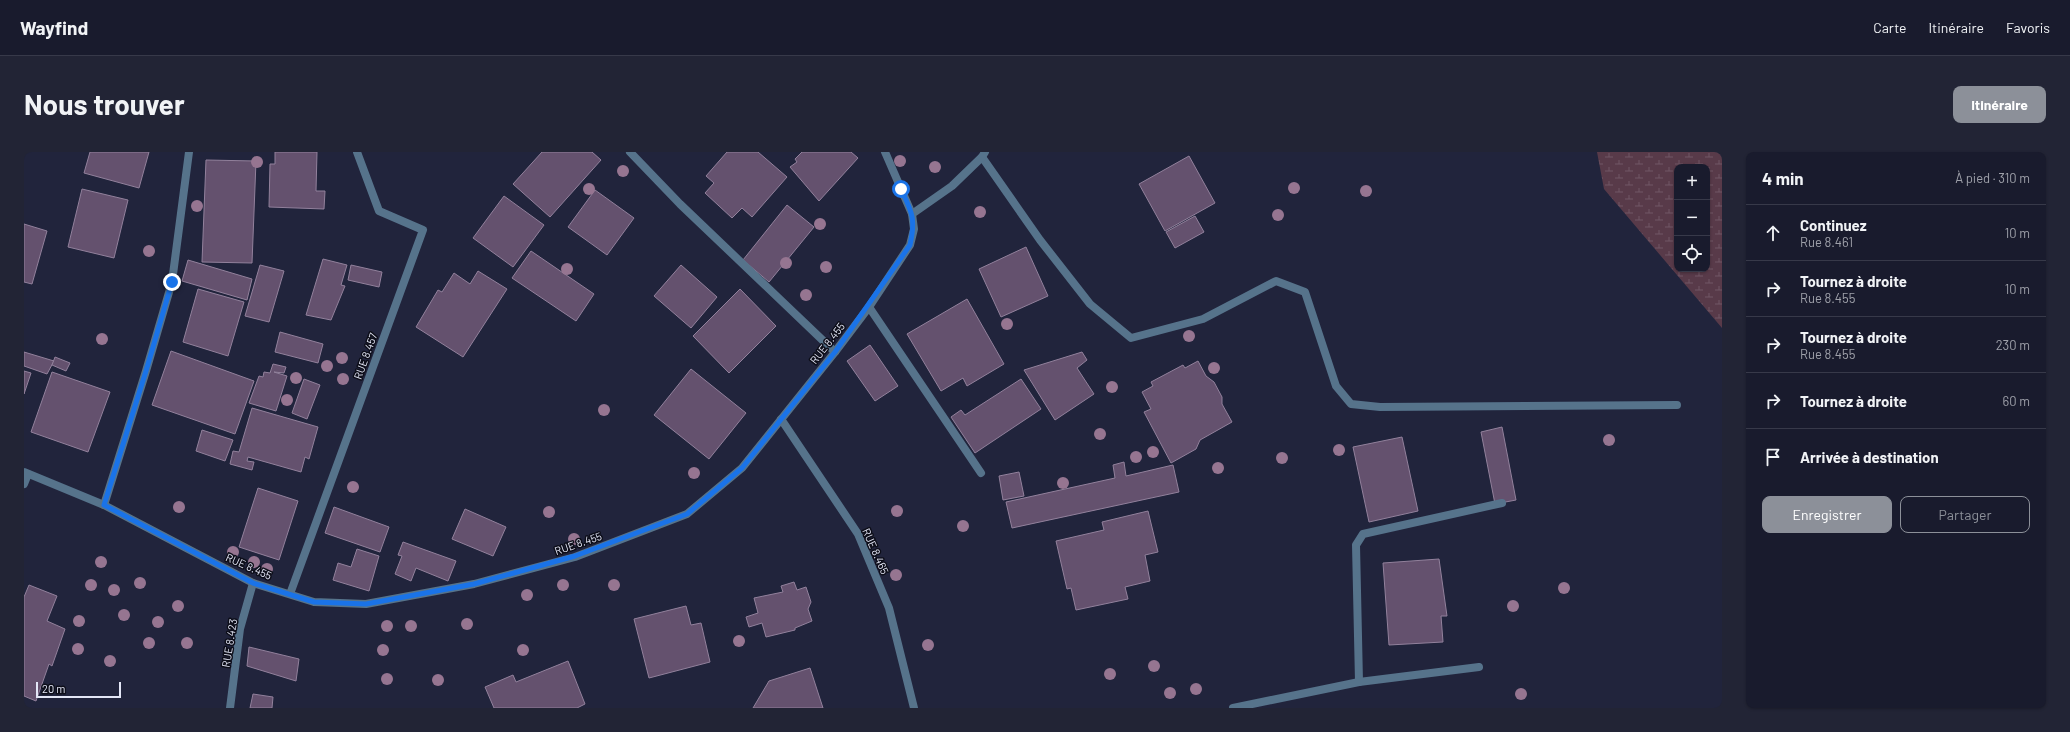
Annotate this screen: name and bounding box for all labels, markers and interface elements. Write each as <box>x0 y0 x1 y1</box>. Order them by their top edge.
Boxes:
text: Wayfind <box>20 16 88 39</box>
text: Carte <box>1873 19 1906 36</box>
text: Itinéraire <box>1928 19 1984 36</box>
text: Favoris <box>2006 19 2050 36</box>
button: Itinéraire <box>1953 86 2046 123</box>
text: Nous trouver <box>24 87 185 121</box>
map controls <box>1674 164 1710 272</box>
button: + <box>1674 164 1710 200</box>
text: 4 min <box>1762 168 1804 188</box>
text: À pied · 310 m <box>1955 170 2030 186</box>
route start <box>892 180 910 198</box>
button: − <box>1674 200 1710 236</box>
text: Continuez <box>1800 216 1867 234</box>
icon: ahead <box>1762 222 1784 244</box>
text: 10 m <box>2005 225 2030 241</box>
text: Rue 8.461 <box>1800 234 1853 250</box>
button: locate <box>1674 236 1710 272</box>
text: Tournez à droite <box>1800 272 1907 290</box>
route end <box>163 273 181 291</box>
icon: right <box>1762 278 1784 300</box>
text: 10 m <box>2005 281 2030 297</box>
text: Rue 8.455 <box>1800 290 1855 306</box>
street label: RUE 8.455 <box>807 319 847 366</box>
text: Tournez à droite <box>1800 328 1907 346</box>
street label: RUE 8.457 <box>351 331 379 381</box>
icon: right <box>1762 334 1784 356</box>
text: 230 m <box>1996 337 2030 353</box>
text: Rue 8.455 <box>1800 346 1855 362</box>
icon: right <box>1762 390 1784 412</box>
text: Tournez à droite <box>1800 392 1907 410</box>
text: 60 m <box>2003 393 2030 409</box>
icon: arrive <box>1762 446 1784 468</box>
text: Arrivée à destination <box>1800 448 1939 466</box>
button: Enregistrer <box>1762 496 1892 533</box>
button: Partager <box>1900 496 2030 533</box>
street label: RUE 8.465 <box>860 526 892 576</box>
street label: RUE 8.455 <box>553 529 604 557</box>
street label: RUE 8.455 <box>224 550 274 582</box>
street label: RUE 8.423 <box>219 618 239 668</box>
scale bar <box>36 680 121 699</box>
text: 20 m <box>42 682 65 695</box>

